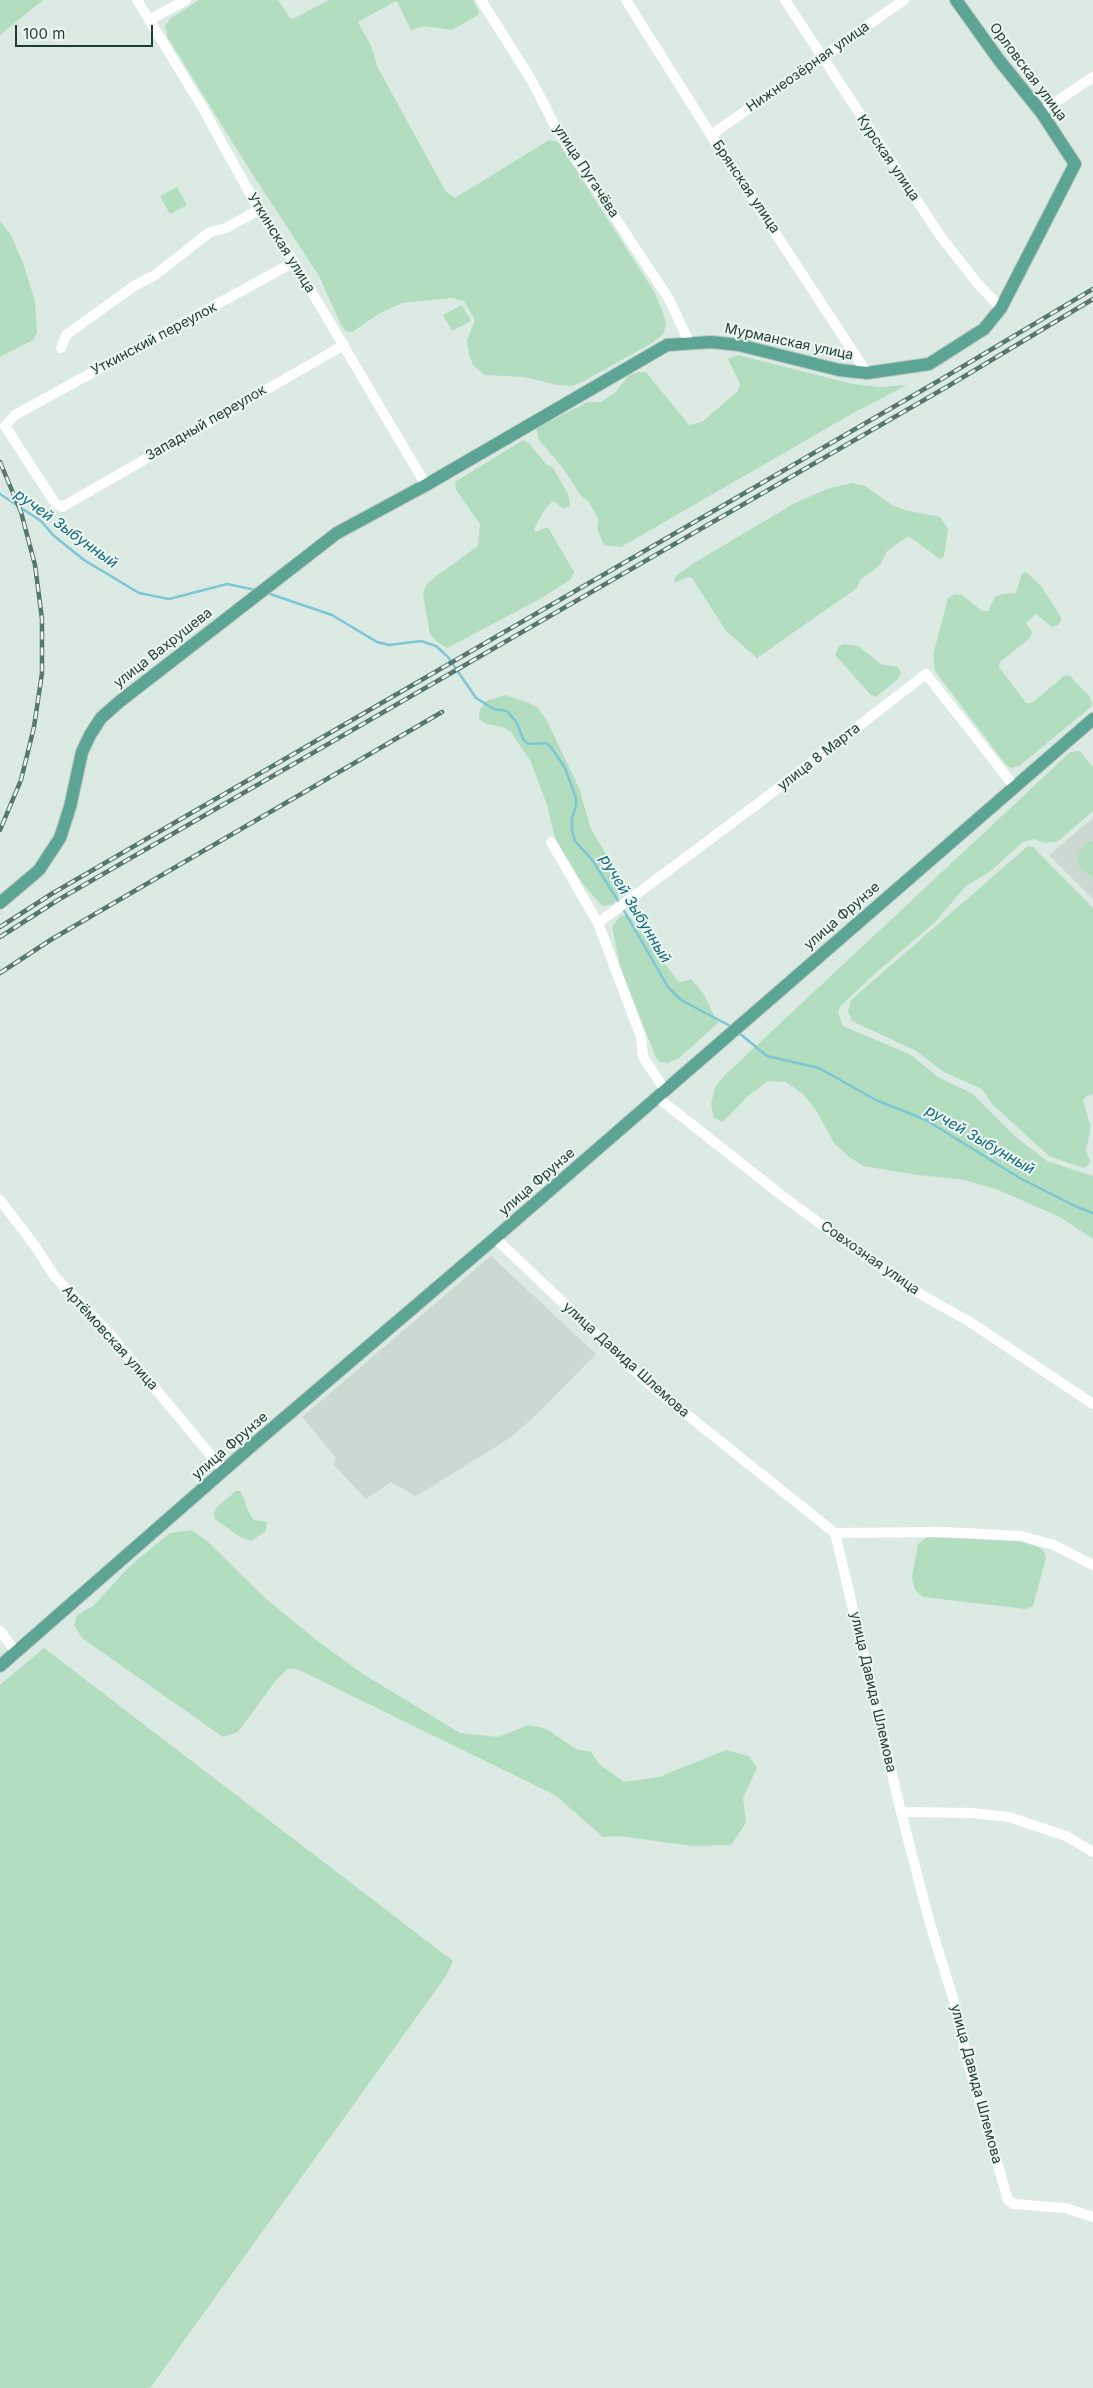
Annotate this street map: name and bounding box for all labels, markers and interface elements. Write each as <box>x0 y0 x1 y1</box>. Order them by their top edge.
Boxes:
scale bar <box>18 15 155 47</box>
street label: Нижнеозёрная улица <box>743 18 873 116</box>
street label: Орловская улица <box>986 20 1070 124</box>
text: 100 m <box>23 24 65 43</box>
street label: Курская улица <box>853 112 923 204</box>
street label: улица Пугачёва <box>550 121 622 221</box>
street label: Брянская улица <box>709 137 783 237</box>
street label: Уткинская улица <box>244 190 318 296</box>
street label: Уткинский переулок <box>88 299 220 379</box>
street label: Мурманская улица <box>723 320 855 364</box>
street label: Западный переулок <box>143 382 269 464</box>
water label: ручей Зыбунный <box>11 486 121 572</box>
street label: улица Вахрушева <box>111 604 215 692</box>
street label: улица 8 Марта <box>775 720 863 794</box>
water label: ручей Зыбунный <box>596 852 674 966</box>
street label: улица Фрунзе <box>801 879 883 953</box>
water label: ручей Зыбунный <box>922 1101 1038 1179</box>
street label: улица Фрунзе <box>496 1145 578 1219</box>
street label: Совхозная улица <box>817 1218 923 1298</box>
street label: Артёмовская улица <box>59 1282 161 1394</box>
street label: улица Давида Шлемова <box>559 1299 693 1421</box>
street label: улица Фрунзе <box>189 1409 271 1483</box>
street label: улица Давида Шлемова <box>846 1610 900 1774</box>
street label: улица Давида Шлемова <box>947 2002 1005 2166</box>

